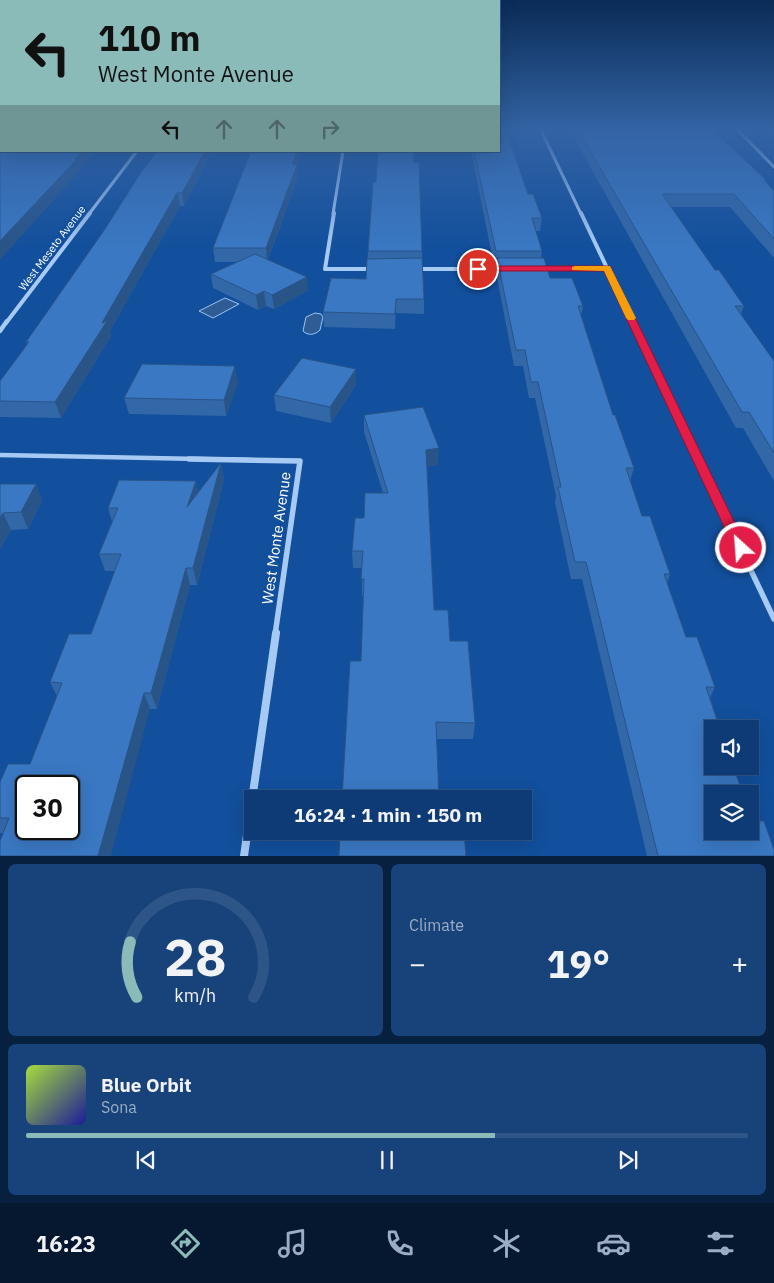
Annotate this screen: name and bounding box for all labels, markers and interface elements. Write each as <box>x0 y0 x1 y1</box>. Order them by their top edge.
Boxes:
text: 110 m <box>98 15 201 61</box>
icon: left <box>15 20 80 85</box>
text: West Monte Avenue <box>98 59 294 88</box>
icon: left <box>157 115 185 143</box>
icon: ahead <box>210 115 238 143</box>
icon: ahead <box>263 115 291 143</box>
icon: right <box>316 115 344 143</box>
street label: West Meseto Avenue <box>15 203 89 293</box>
pin <box>457 248 499 290</box>
icon: arrive <box>464 255 492 283</box>
street label: West Monte Avenue <box>257 471 295 605</box>
position arrow <box>714 521 766 573</box>
map controls <box>704 720 759 840</box>
button: sound <box>704 720 759 775</box>
speed limit sign: 30 <box>15 775 80 840</box>
button: layers <box>704 785 759 840</box>
text: 16:24 · 1 min · 150 m <box>294 803 482 827</box>
text: Climate <box>409 915 464 935</box>
text: 28 <box>164 923 227 990</box>
text: 19° <box>547 939 610 988</box>
text: − <box>409 945 426 982</box>
text: + <box>731 945 748 982</box>
text: km/h <box>175 984 217 1007</box>
text: Blue Orbit <box>101 1073 191 1097</box>
text: Sona <box>101 1097 137 1117</box>
icon: previous <box>132 1146 160 1174</box>
icon: pause <box>373 1146 401 1174</box>
icon: next <box>614 1146 642 1174</box>
icon: directions <box>168 1226 203 1261</box>
icon: music <box>275 1226 310 1261</box>
icon: phone <box>382 1226 417 1261</box>
icon: climate <box>489 1226 524 1261</box>
icon: car <box>596 1226 631 1261</box>
icon: filters <box>703 1226 738 1261</box>
text: 16:23 <box>36 1229 96 1258</box>

